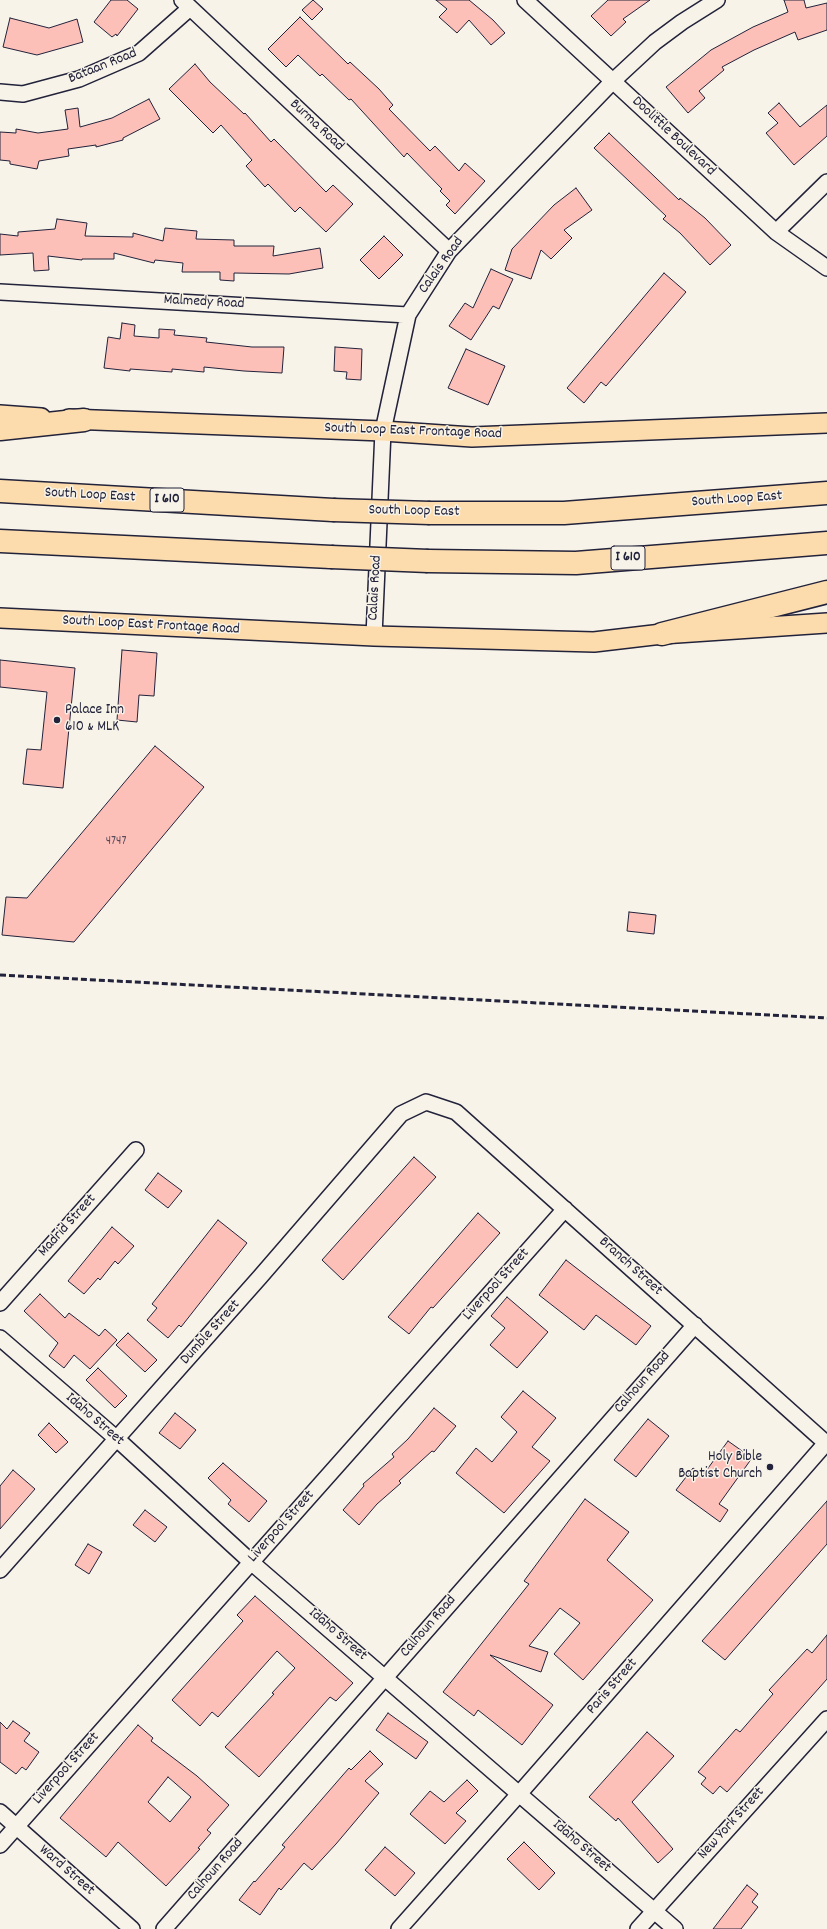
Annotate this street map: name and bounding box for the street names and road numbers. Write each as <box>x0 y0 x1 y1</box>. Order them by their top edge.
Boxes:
street label: Bataan Road <box>66 45 140 89</box>
street label: Doolittle Boulevard <box>627 93 719 181</box>
street label: Burma Road <box>285 96 347 156</box>
street label: Calais Road <box>415 234 469 298</box>
street label: Malmedy Road <box>163 292 245 314</box>
street label: South Loop East Frontage Road <box>324 420 502 444</box>
street label: South Loop East <box>44 485 136 507</box>
road number: I 610 <box>150 488 184 512</box>
street label: South Loop East <box>691 488 783 512</box>
street label: South Loop East <box>368 502 460 522</box>
road number: I 610 <box>611 546 645 570</box>
street label: Calais Road <box>365 555 387 621</box>
street label: South Loop East Frontage Road <box>62 612 240 640</box>
street label: Madrid Street <box>35 1191 101 1261</box>
street label: Branch Street <box>594 1234 666 1300</box>
street label: Liverpool Street <box>460 1245 534 1325</box>
street label: Dumble Street <box>177 1297 245 1369</box>
street label: Calhoun Road <box>611 1348 675 1418</box>
street label: Idaho Street <box>61 1390 127 1450</box>
street label: Liverpool Street <box>245 1487 319 1567</box>
street label: Calhoun Road <box>397 1592 461 1662</box>
street label: Idaho Street <box>304 1605 370 1665</box>
street label: Paris Street <box>584 1655 642 1719</box>
street label: Liverpool Street <box>30 1729 104 1809</box>
street label: New York Street <box>695 1784 769 1864</box>
street label: Idaho Street <box>548 1817 614 1877</box>
street label: Calhoun Road <box>184 1835 248 1905</box>
street label: Ward Street <box>34 1842 98 1900</box>

